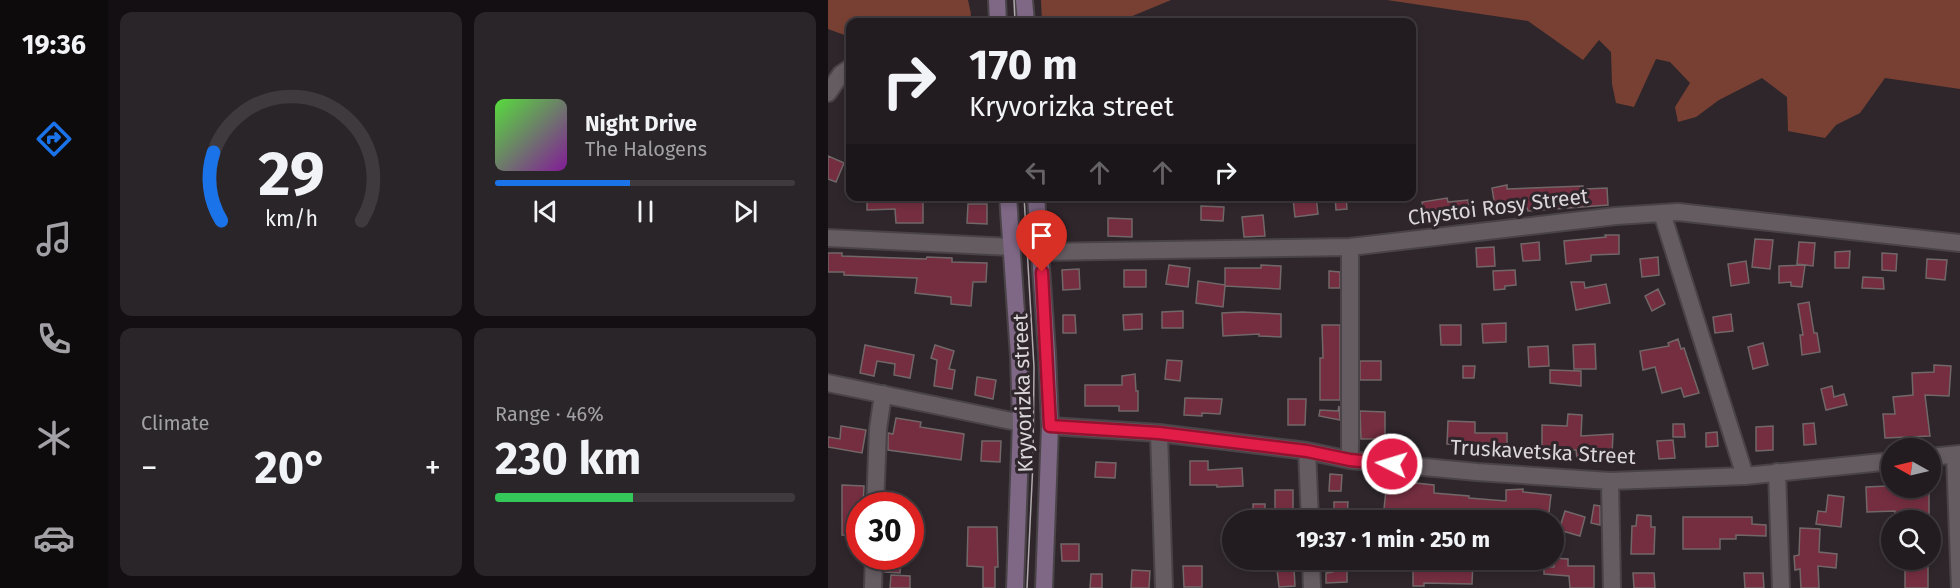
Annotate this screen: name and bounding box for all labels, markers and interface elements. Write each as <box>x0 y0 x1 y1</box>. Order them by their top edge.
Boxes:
text: 19:36 <box>22 29 86 61</box>
text: 170 m <box>969 40 1078 90</box>
icon: right <box>870 42 948 120</box>
text: Kryvorizka street <box>969 91 1174 123</box>
text: Night Drive <box>585 110 697 137</box>
icon: directions <box>33 118 75 160</box>
text: 29 <box>258 137 324 212</box>
text: The Halogens <box>585 137 707 161</box>
icon: left <box>1020 156 1053 189</box>
icon: ahead <box>1083 156 1116 189</box>
icon: ahead <box>1146 156 1179 189</box>
icon: right <box>1209 156 1242 189</box>
street label: Chystoi Rosy Street <box>1406 183 1590 231</box>
icon: previous <box>529 195 562 228</box>
icon: pause <box>629 195 662 228</box>
icon: next <box>729 195 762 228</box>
text: km/h <box>264 206 318 232</box>
pin <box>1016 210 1067 272</box>
icon: music <box>33 218 75 260</box>
icon: arrive <box>1025 219 1058 252</box>
street label: Kryvorizka street <box>1007 313 1039 473</box>
icon: phone <box>33 318 75 360</box>
text: Range · 46% <box>495 402 604 426</box>
text: Climate <box>141 411 209 435</box>
icon: climate <box>33 417 75 459</box>
text: 230 km <box>495 432 641 486</box>
position arrow <box>1360 432 1424 496</box>
street label: Truskavetska Street <box>1450 434 1637 470</box>
north arrow <box>1881 438 1941 498</box>
map controls <box>1881 438 1941 570</box>
text: 20° <box>254 441 328 495</box>
text: − <box>141 448 158 488</box>
text: + <box>425 448 441 488</box>
speed limit sign: 30 <box>846 492 924 570</box>
button: search <box>1881 510 1941 570</box>
icon: car <box>33 517 75 559</box>
text: 19:37 · 1 min · 250 m <box>1296 526 1490 553</box>

